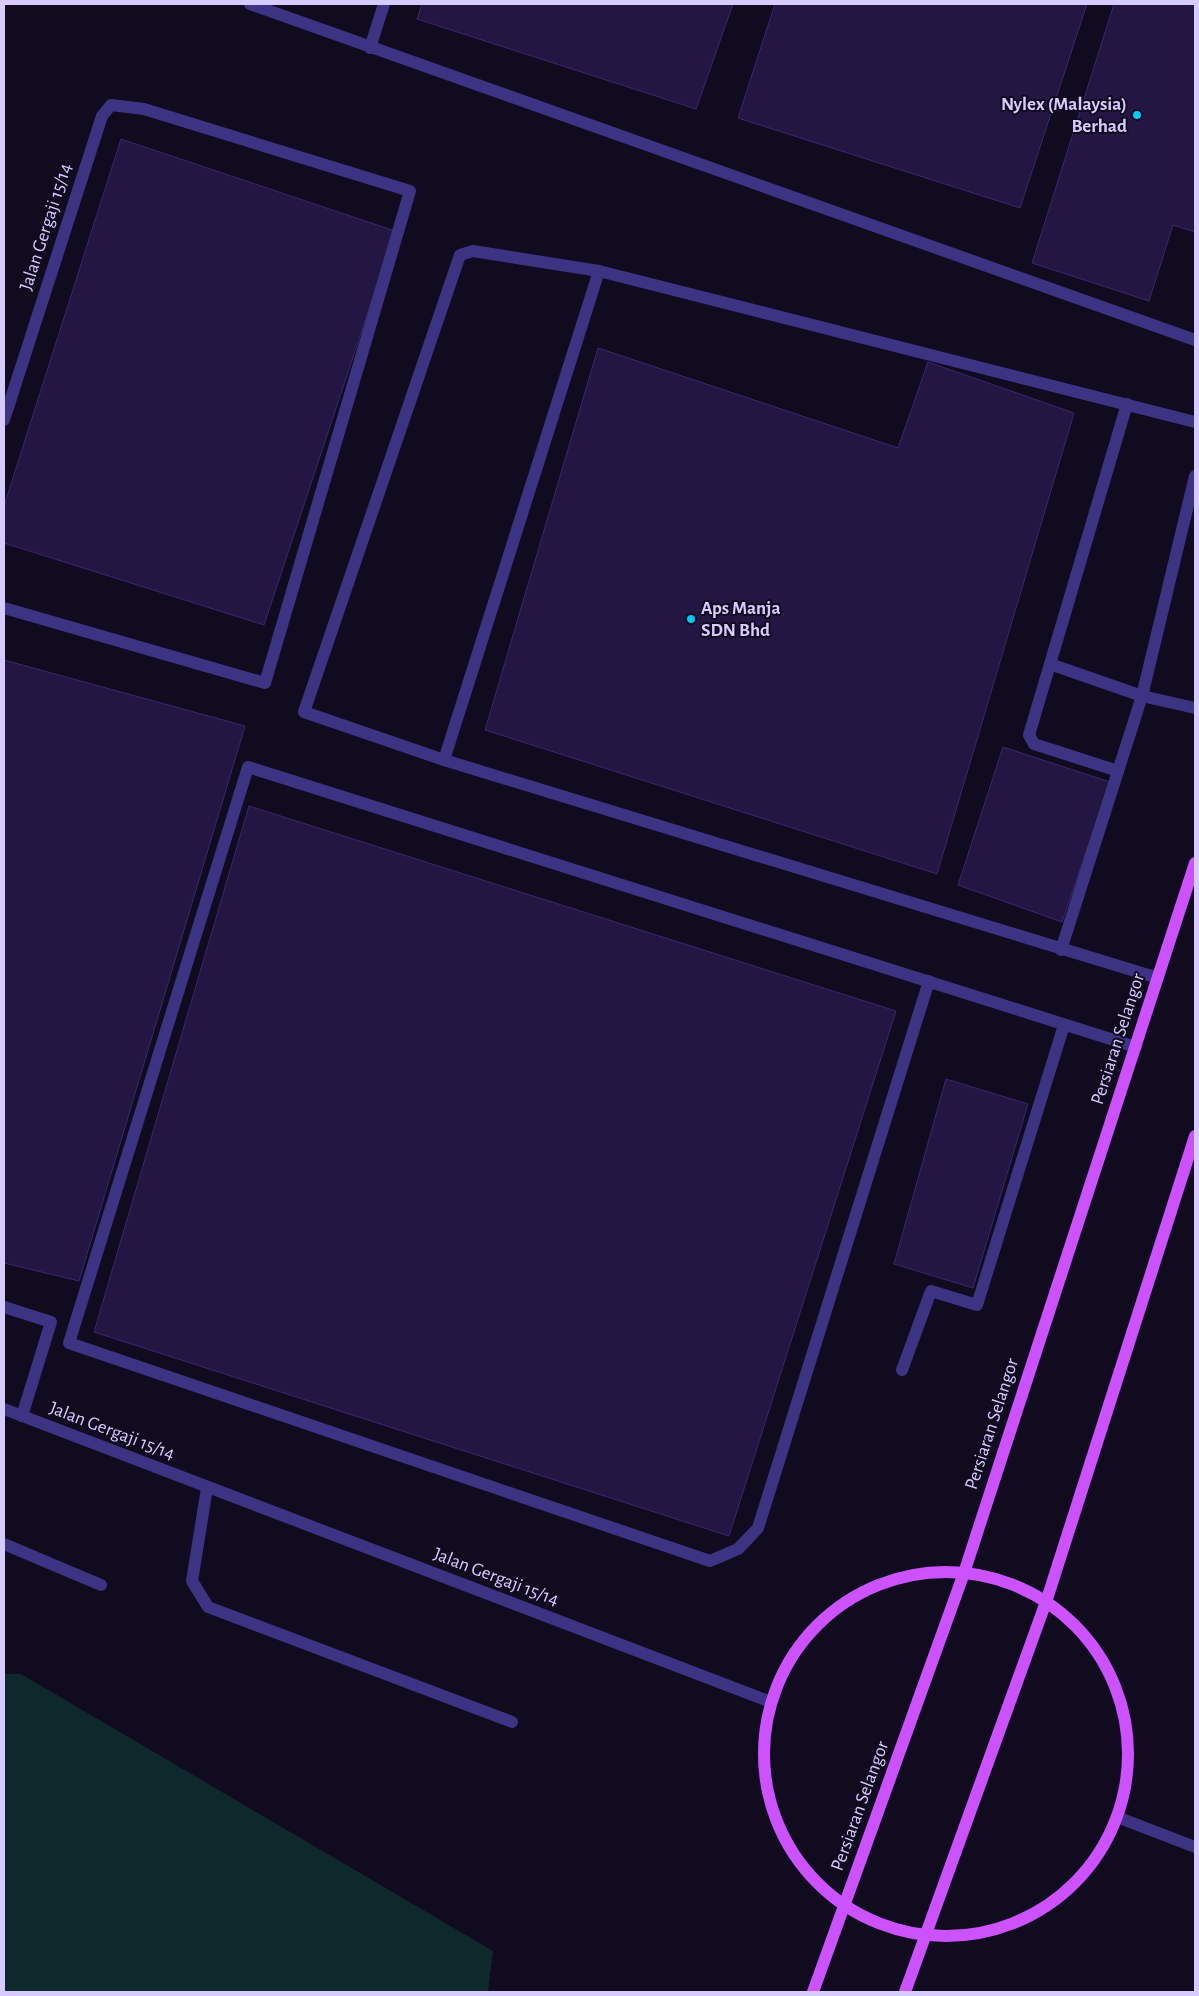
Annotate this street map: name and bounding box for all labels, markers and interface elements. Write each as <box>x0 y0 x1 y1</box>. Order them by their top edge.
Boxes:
place label: Nylex (Malaysia) Berhad <box>1001 95 1127 136</box>
marker: Nylex (Malaysia) Berhad <box>1131 109 1143 121</box>
street label: Jalan Gergaji 15/14 <box>16 161 76 293</box>
place label: Aps Manja SDN Bhd <box>701 599 781 640</box>
marker: Aps Manja SDN Bhd <box>685 613 697 625</box>
street label: Persiaran Selangor <box>1088 971 1148 1107</box>
street label: Persiaran Selangor <box>962 1356 1022 1492</box>
street label: Jalan Gergaji 15/14 <box>47 1398 177 1464</box>
street label: Jalan Gergaji 15/14 <box>431 1544 561 1610</box>
street label: Persiaran Selangor <box>828 1739 892 1873</box>

